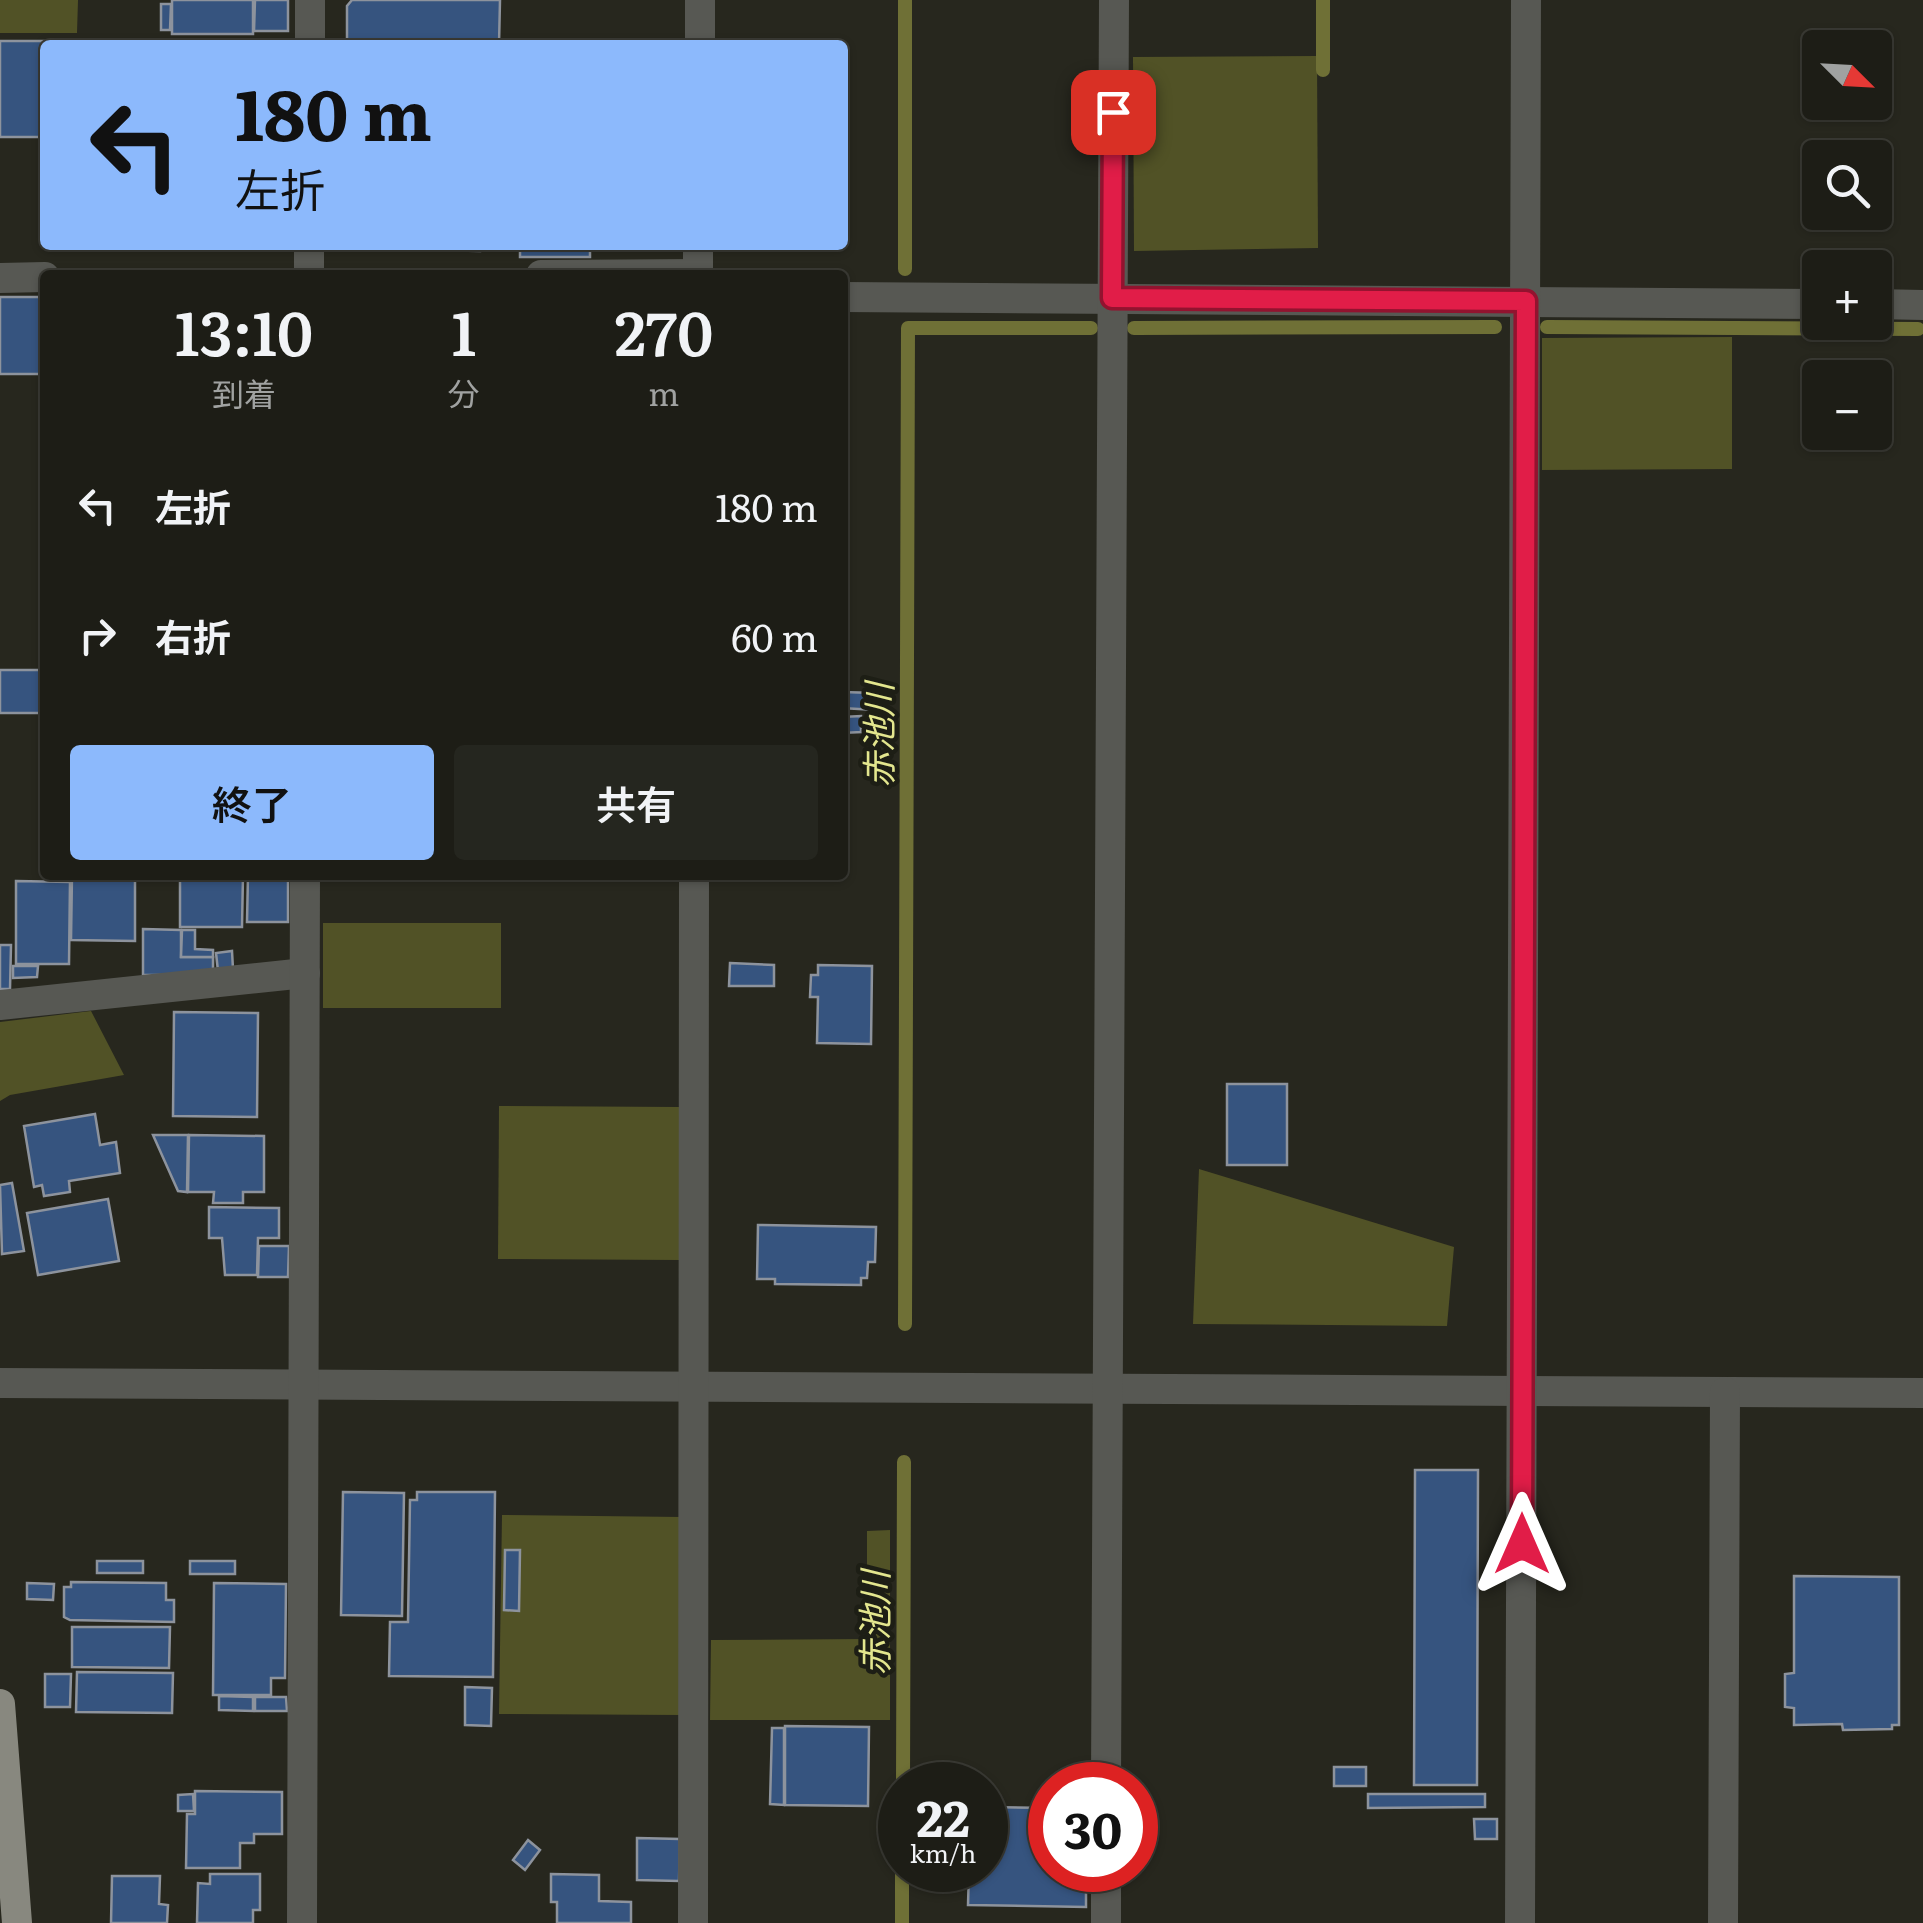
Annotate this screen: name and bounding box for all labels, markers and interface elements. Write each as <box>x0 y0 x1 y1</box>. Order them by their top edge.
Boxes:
north arrow <box>1802 30 1892 120</box>
map controls <box>1802 30 1892 450</box>
text: 180 m <box>235 59 432 163</box>
pin <box>1071 70 1156 155</box>
icon: left <box>70 80 200 210</box>
icon: arrive <box>1086 85 1141 140</box>
button: search <box>1802 140 1892 230</box>
text: 左折 <box>235 154 325 221</box>
button: + <box>1802 250 1892 340</box>
text: 13:10 <box>175 285 313 374</box>
text: 1 <box>451 285 476 374</box>
text: 270 <box>615 285 713 374</box>
button: − <box>1802 360 1892 450</box>
text: 到着 <box>212 368 276 416</box>
text: 分 <box>448 368 480 416</box>
text: m <box>648 368 679 416</box>
text: 左折 <box>155 477 231 534</box>
text: 180 m <box>715 477 818 534</box>
icon: left <box>70 478 125 533</box>
text: 右折 <box>155 607 231 664</box>
text: 60 m <box>731 607 818 664</box>
icon: right <box>70 608 125 663</box>
water label: 赤池川 <box>851 679 903 788</box>
button: 終了 <box>70 745 434 860</box>
button: 共有 <box>454 745 818 860</box>
position arrow <box>1470 1492 1574 1596</box>
water label: 赤池川 <box>847 1567 899 1676</box>
speed limit sign: 30 <box>1028 1762 1158 1892</box>
text: 22 <box>916 1778 970 1852</box>
text: km/h <box>910 1834 976 1871</box>

